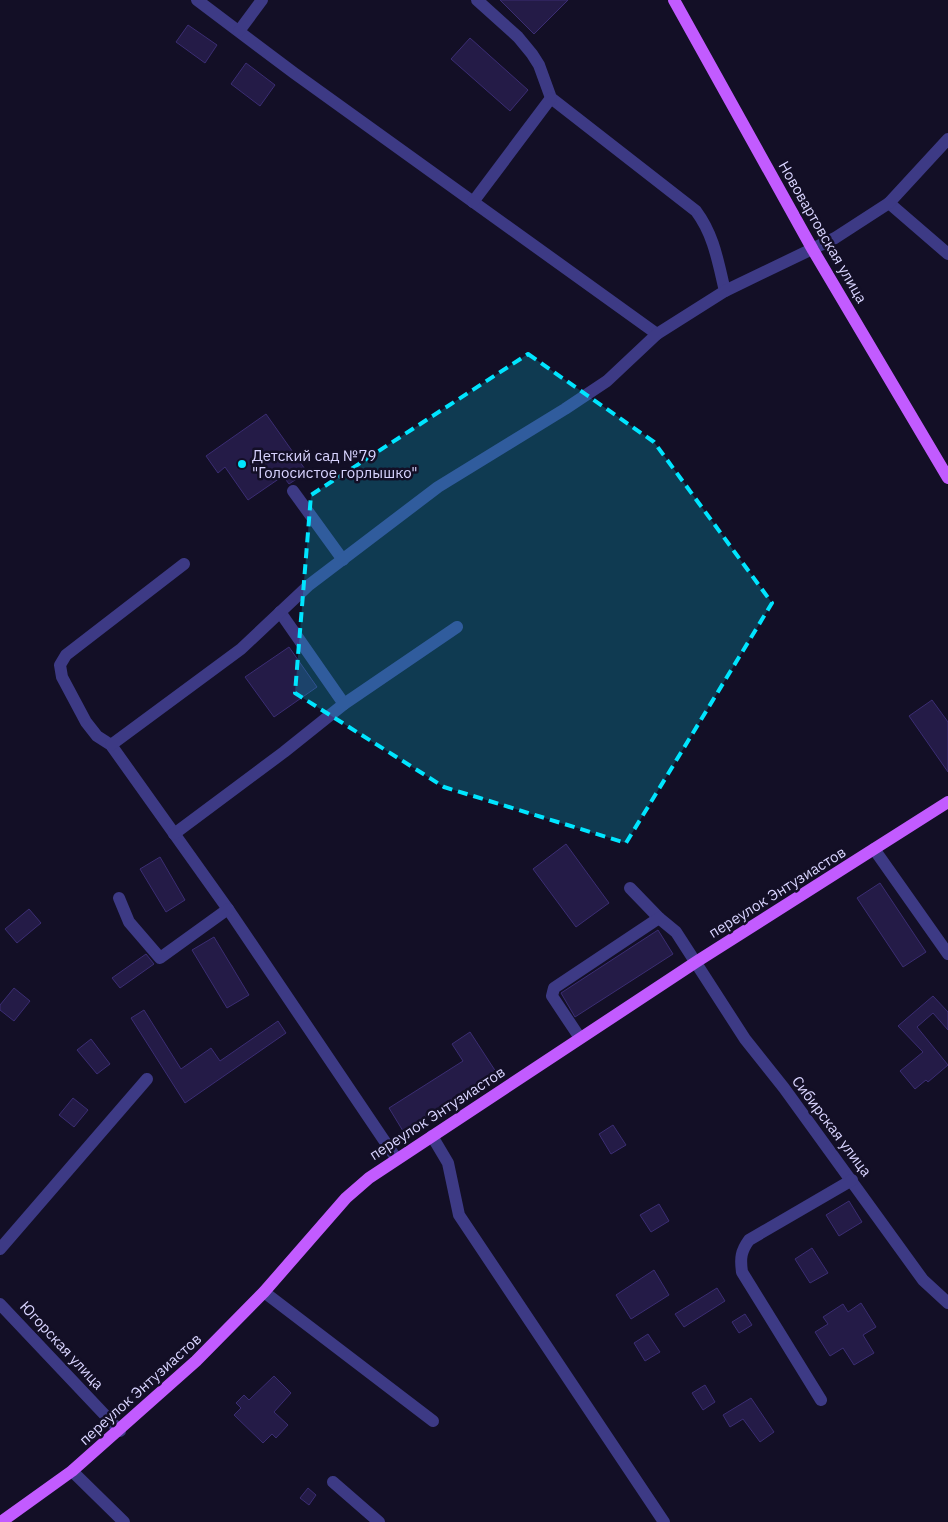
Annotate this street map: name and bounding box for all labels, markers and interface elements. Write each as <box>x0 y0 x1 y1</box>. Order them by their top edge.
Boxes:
street label: Нововартовская улица <box>775 158 871 306</box>
place label: Детский сад №79 "Голосистое горлышко" <box>252 446 418 482</box>
marker: Детский сад №79 "Голосистое горлышко" <box>236 458 248 470</box>
street label: переулок Энтузиастов <box>705 842 849 942</box>
street label: переулок Энтузиастов <box>365 1062 509 1164</box>
street label: Сибирская улица <box>788 1072 876 1180</box>
street label: Югорская улица <box>16 1297 108 1393</box>
street label: переулок Энтузиастов <box>75 1329 205 1449</box>

